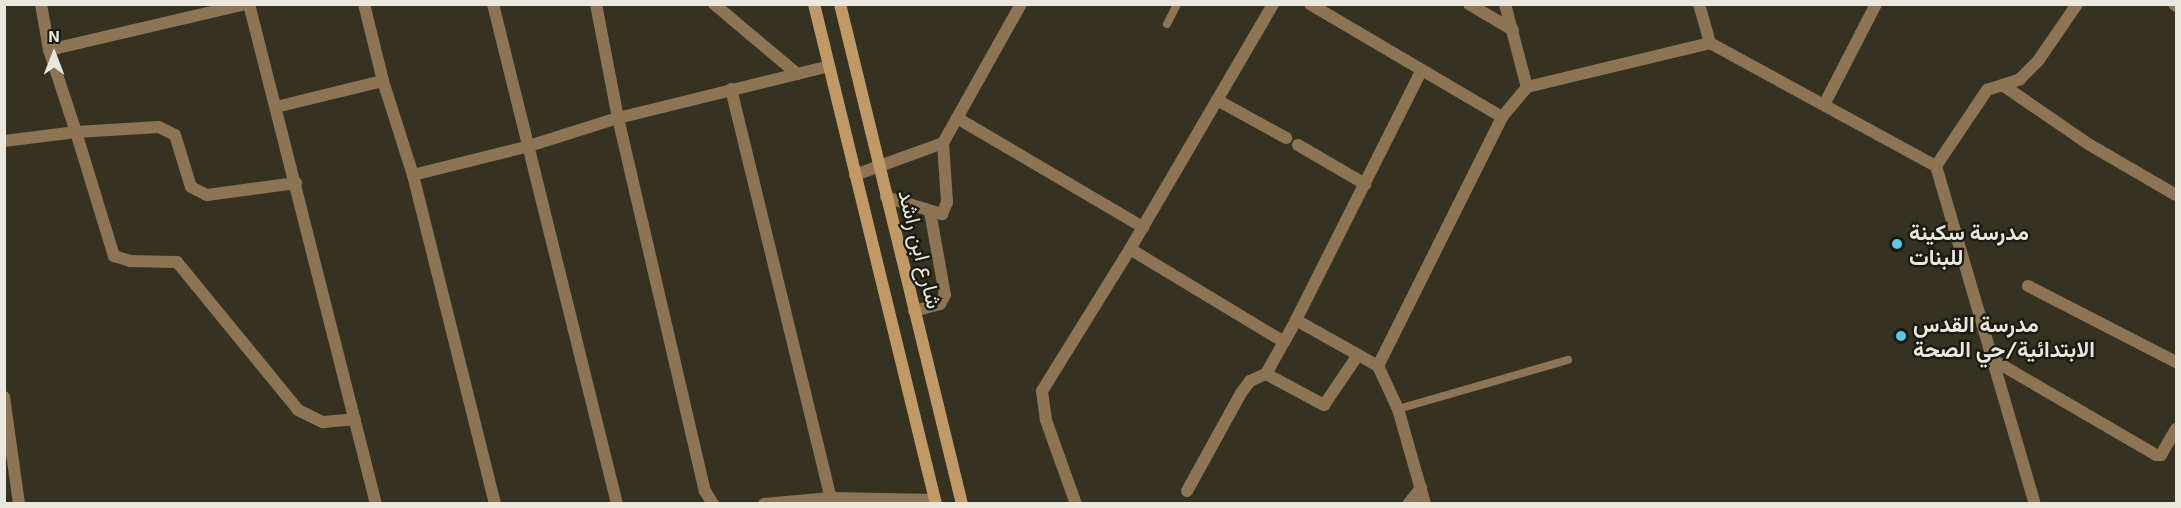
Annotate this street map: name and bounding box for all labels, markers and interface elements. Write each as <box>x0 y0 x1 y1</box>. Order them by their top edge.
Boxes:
north arrow <box>24 24 84 84</box>
text: N <box>48 26 60 45</box>
street label: شارع ابن راشد <box>893 187 949 311</box>
place label: مدرسة سكينة للبنات <box>1909 218 2029 270</box>
marker: مدرسة سكينة للبنات <box>1890 237 1904 251</box>
place label: مدرسة القدس الابتدائية/حي الصحة <box>1913 310 2095 362</box>
marker: مدرسة القدس الابتدائية/حي الصحة <box>1894 329 1908 343</box>

